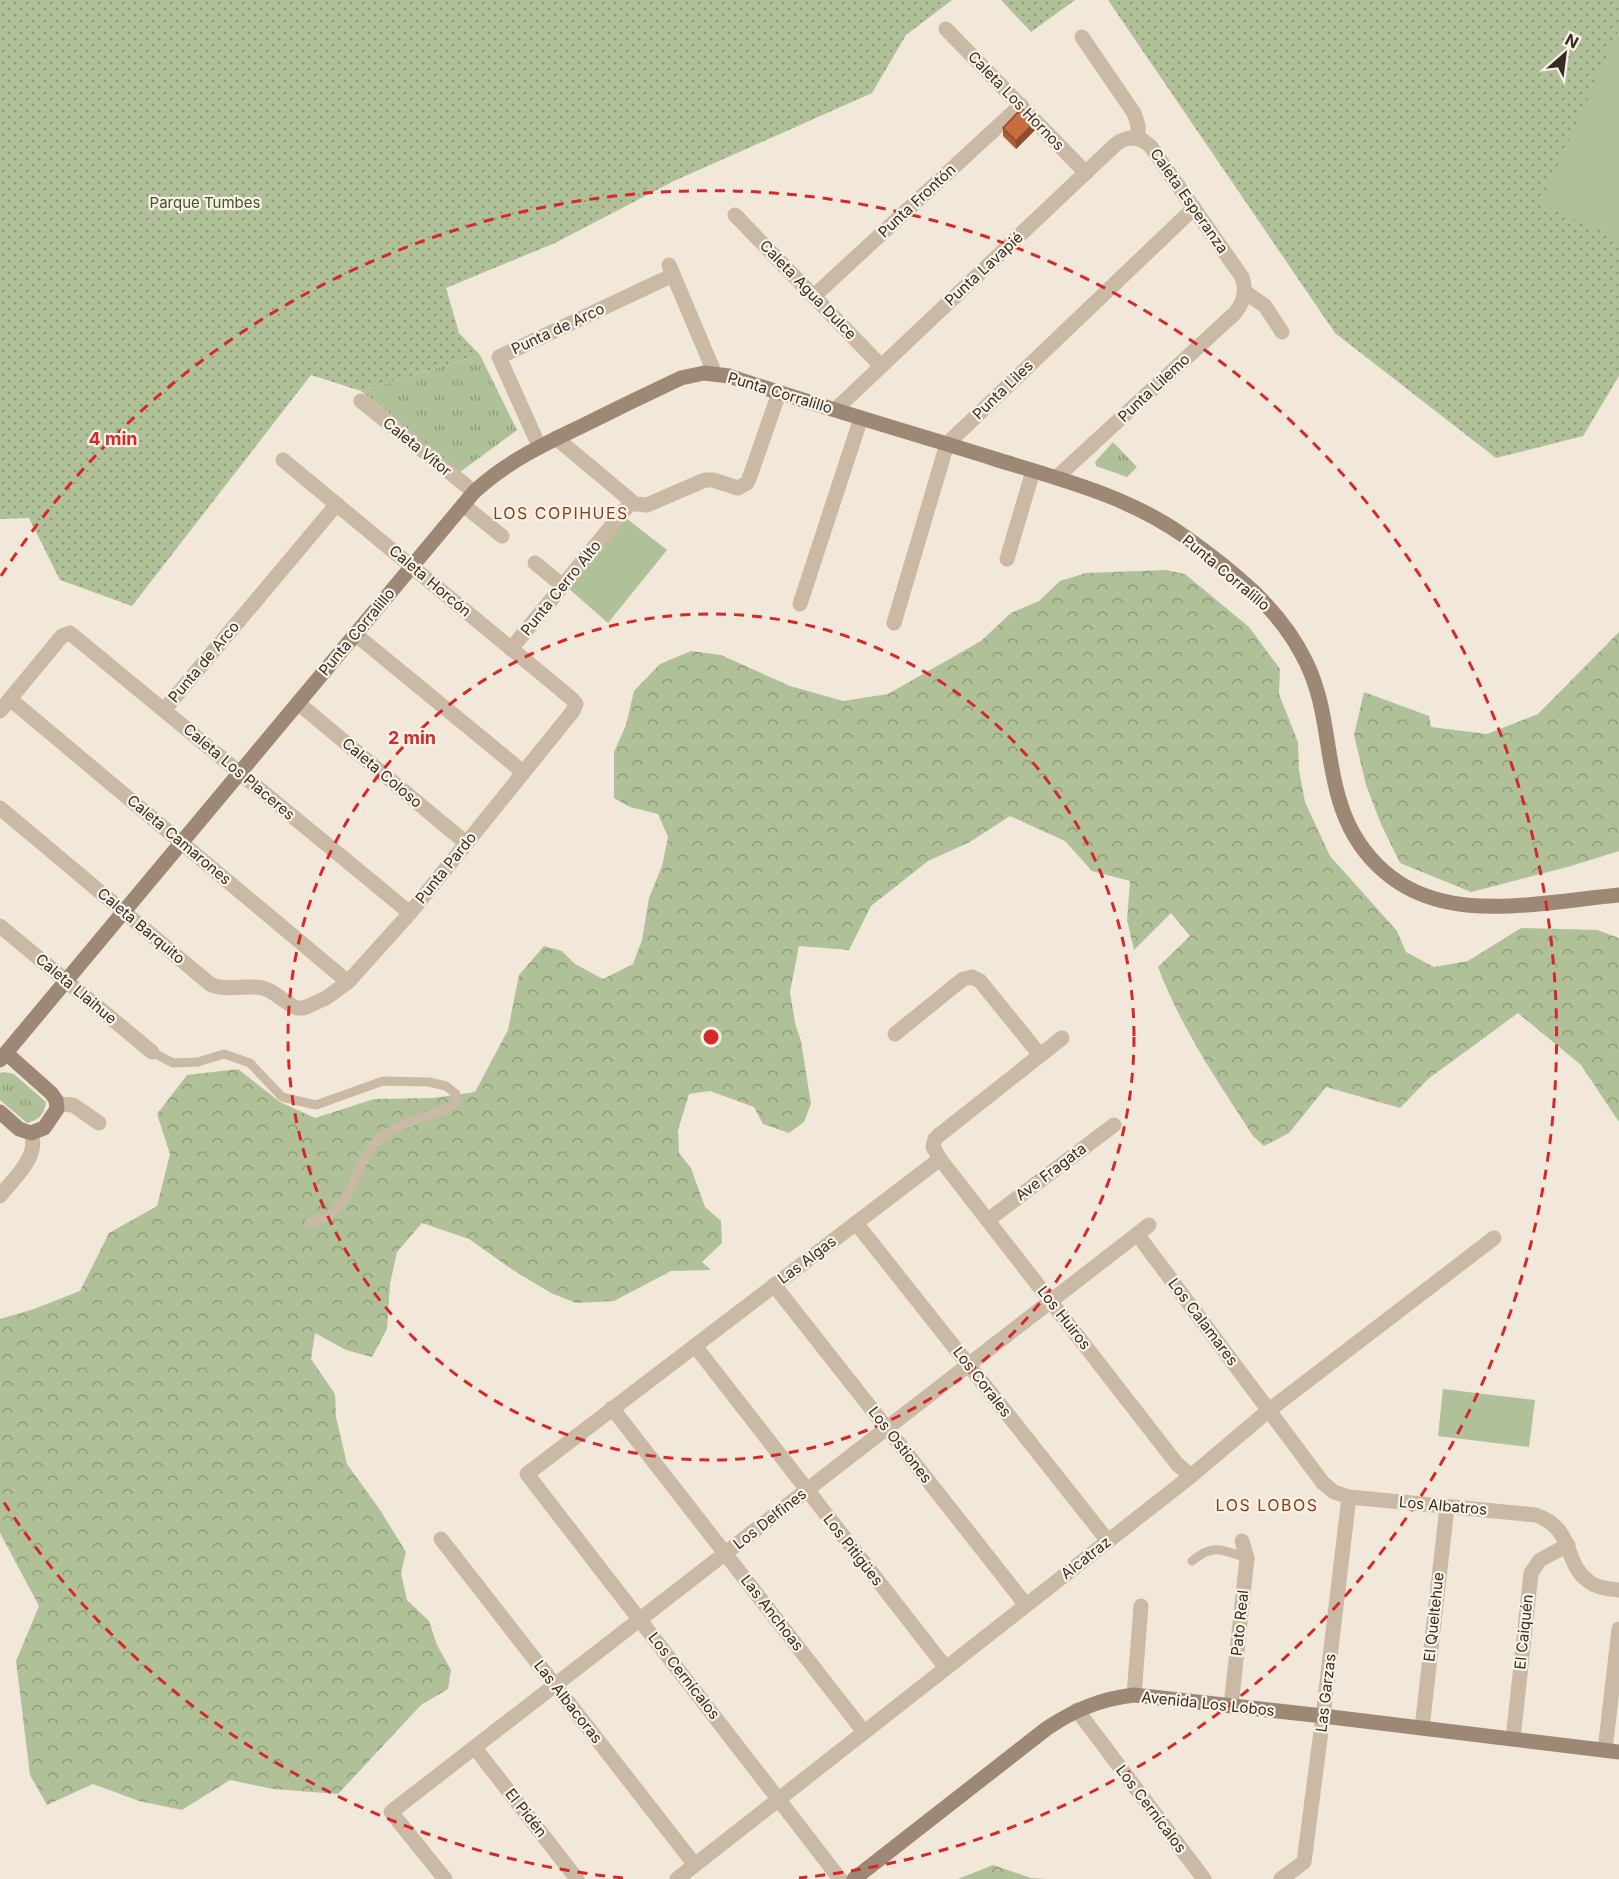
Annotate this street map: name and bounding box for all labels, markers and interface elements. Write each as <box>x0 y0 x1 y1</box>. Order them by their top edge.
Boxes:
north arrow <box>1535 24 1595 84</box>
text: N <box>1562 29 1582 52</box>
street label: Caleta Los Hornos <box>964 47 1069 154</box>
street label: Caleta Esperanza <box>1146 145 1233 257</box>
street label: Punta Frontón <box>874 160 959 241</box>
park label: Parque Tumbes <box>150 193 261 212</box>
street label: Punta Lavapié <box>941 228 1027 310</box>
street label: Caleta Agua Dulce <box>756 236 861 343</box>
street label: Punta de Arco <box>508 299 607 358</box>
street label: Punta Lilemo <box>1114 349 1194 426</box>
street label: Punta Liles <box>968 356 1037 423</box>
street label: Punta Corralillo <box>726 368 835 417</box>
street label: Caleta Vítor <box>379 413 456 480</box>
text: 4 min <box>89 428 137 449</box>
district label: LOS COPIHUES <box>493 503 629 523</box>
street label: Punta Corralillo <box>1179 531 1274 615</box>
street label: Punta Cerro Alto <box>516 536 605 639</box>
street label: Caleta Horcón <box>385 541 475 620</box>
street label: Punta Corralillo <box>315 584 399 679</box>
street label: Punta de Arco <box>164 617 243 706</box>
street label: Caleta Los Placeres <box>180 719 299 824</box>
text: 2 min <box>388 727 436 748</box>
street label: Caleta Coloso <box>338 734 426 812</box>
street label: Caleta Camarones <box>123 790 235 889</box>
street label: Punta Pardo <box>411 828 480 907</box>
street label: Caleta Barquito <box>94 883 189 968</box>
street label: Caleta Llaihue <box>32 949 121 1028</box>
centre of rings <box>701 1027 721 1047</box>
street label: Ave Fragata <box>1011 1139 1090 1204</box>
street label: Las Algas <box>774 1231 840 1288</box>
street label: Los Calamares <box>1164 1274 1243 1369</box>
street label: Los Huiros <box>1034 1282 1095 1353</box>
street label: Los Corales <box>949 1343 1016 1421</box>
street label: Los Ostiones <box>865 1403 936 1487</box>
street label: Los Delfines <box>729 1484 810 1553</box>
street label: Los Albatros <box>1398 1492 1488 1519</box>
district label: LOS LOBOS <box>1216 1495 1318 1515</box>
street label: Los Pitigües <box>819 1510 887 1590</box>
street label: Alcatraz <box>1057 1532 1115 1583</box>
street label: Las Anchoas <box>737 1571 808 1655</box>
street label: El Queltehue <box>1419 1571 1448 1663</box>
street label: Pato Real <box>1227 1589 1252 1657</box>
street label: El Caiquén <box>1510 1593 1537 1671</box>
street label: Los Cernícalos <box>644 1628 724 1723</box>
street label: Las Garzas <box>1311 1653 1340 1733</box>
street label: Las Albacoras <box>530 1656 607 1747</box>
street label: Avenida Los Lobos <box>1141 1687 1276 1720</box>
street label: Los Cernícalos <box>1112 1761 1191 1857</box>
street label: El Pidén <box>501 1784 551 1841</box>

